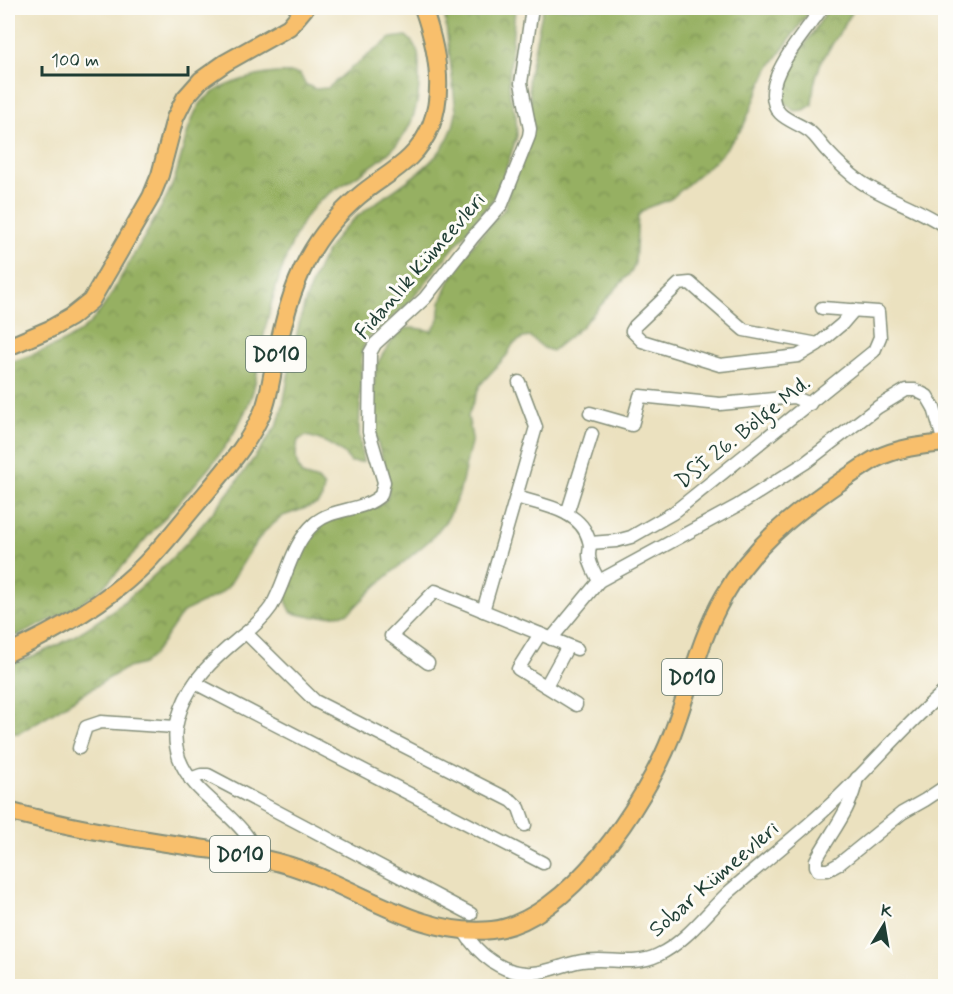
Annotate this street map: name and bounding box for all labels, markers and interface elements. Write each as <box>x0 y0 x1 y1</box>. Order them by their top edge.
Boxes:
scale bar <box>42 39 188 77</box>
text: 100 m <box>51 49 99 73</box>
street label: Fidanlık Kümeevleri <box>349 187 492 346</box>
road number: D010 <box>246 336 306 372</box>
street label: DSİ 26. Bölge Md. <box>670 369 818 498</box>
road number: D010 <box>662 659 722 695</box>
street label: Sobar Kümeevleri <box>643 815 785 944</box>
road number: D010 <box>210 836 270 872</box>
north arrow <box>854 895 914 955</box>
text: K <box>879 900 895 923</box>

